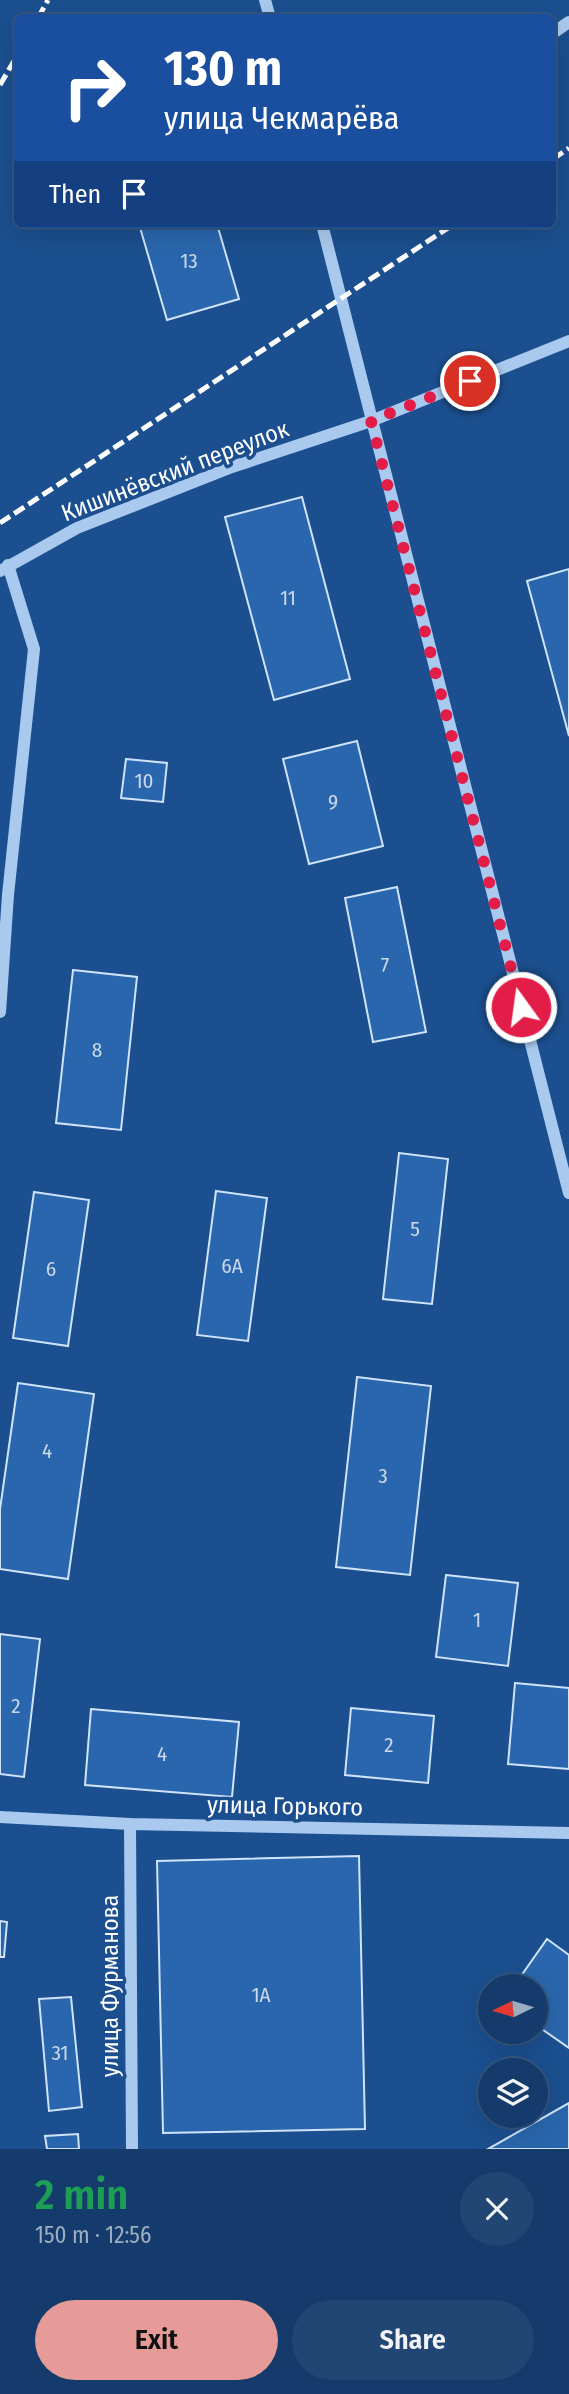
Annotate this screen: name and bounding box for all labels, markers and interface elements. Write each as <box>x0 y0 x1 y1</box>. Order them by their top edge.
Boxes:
text: 130 m <box>164 39 282 98</box>
icon: right <box>49 42 140 133</box>
text: улица Чекмарёва <box>164 99 399 137</box>
icon: arrive <box>115 175 153 213</box>
text: Then <box>49 179 101 210</box>
house number: 13 <box>180 248 198 274</box>
pin <box>440 351 500 411</box>
icon: arrive <box>451 362 489 400</box>
street label: Кишинёвский переулок <box>57 414 293 527</box>
house number: 11 <box>280 585 296 611</box>
house number: 10 <box>134 768 154 794</box>
house number: 9 <box>328 789 338 815</box>
house number: 7 <box>381 952 389 978</box>
position arrow <box>484 970 558 1044</box>
house number: 8 <box>92 1037 102 1063</box>
house number: 5 <box>410 1216 420 1242</box>
house number: 6А <box>221 1253 243 1279</box>
house number: 6 <box>46 1256 56 1282</box>
house number: 4 <box>42 1438 52 1464</box>
house number: 3 <box>378 1463 388 1489</box>
house number: 1 <box>473 1607 481 1633</box>
house number: 2 <box>11 1693 21 1719</box>
house number: 2 <box>384 1732 394 1758</box>
house number: 4 <box>157 1741 167 1767</box>
street label: улица Горького <box>207 1791 363 1821</box>
street label: улица Фурманова <box>96 1895 124 2077</box>
north arrow <box>478 1974 548 2044</box>
map controls <box>478 1974 548 2128</box>
house number: 1А <box>251 1982 271 2008</box>
house number: 31 <box>51 2040 69 2066</box>
button: layers <box>478 2058 548 2128</box>
text: 2 min <box>35 2170 128 2220</box>
button: close <box>460 2172 534 2246</box>
text: 150 m · 12:56 <box>35 2221 151 2249</box>
button: Exit <box>35 2300 278 2380</box>
button: Share <box>292 2300 534 2380</box>

